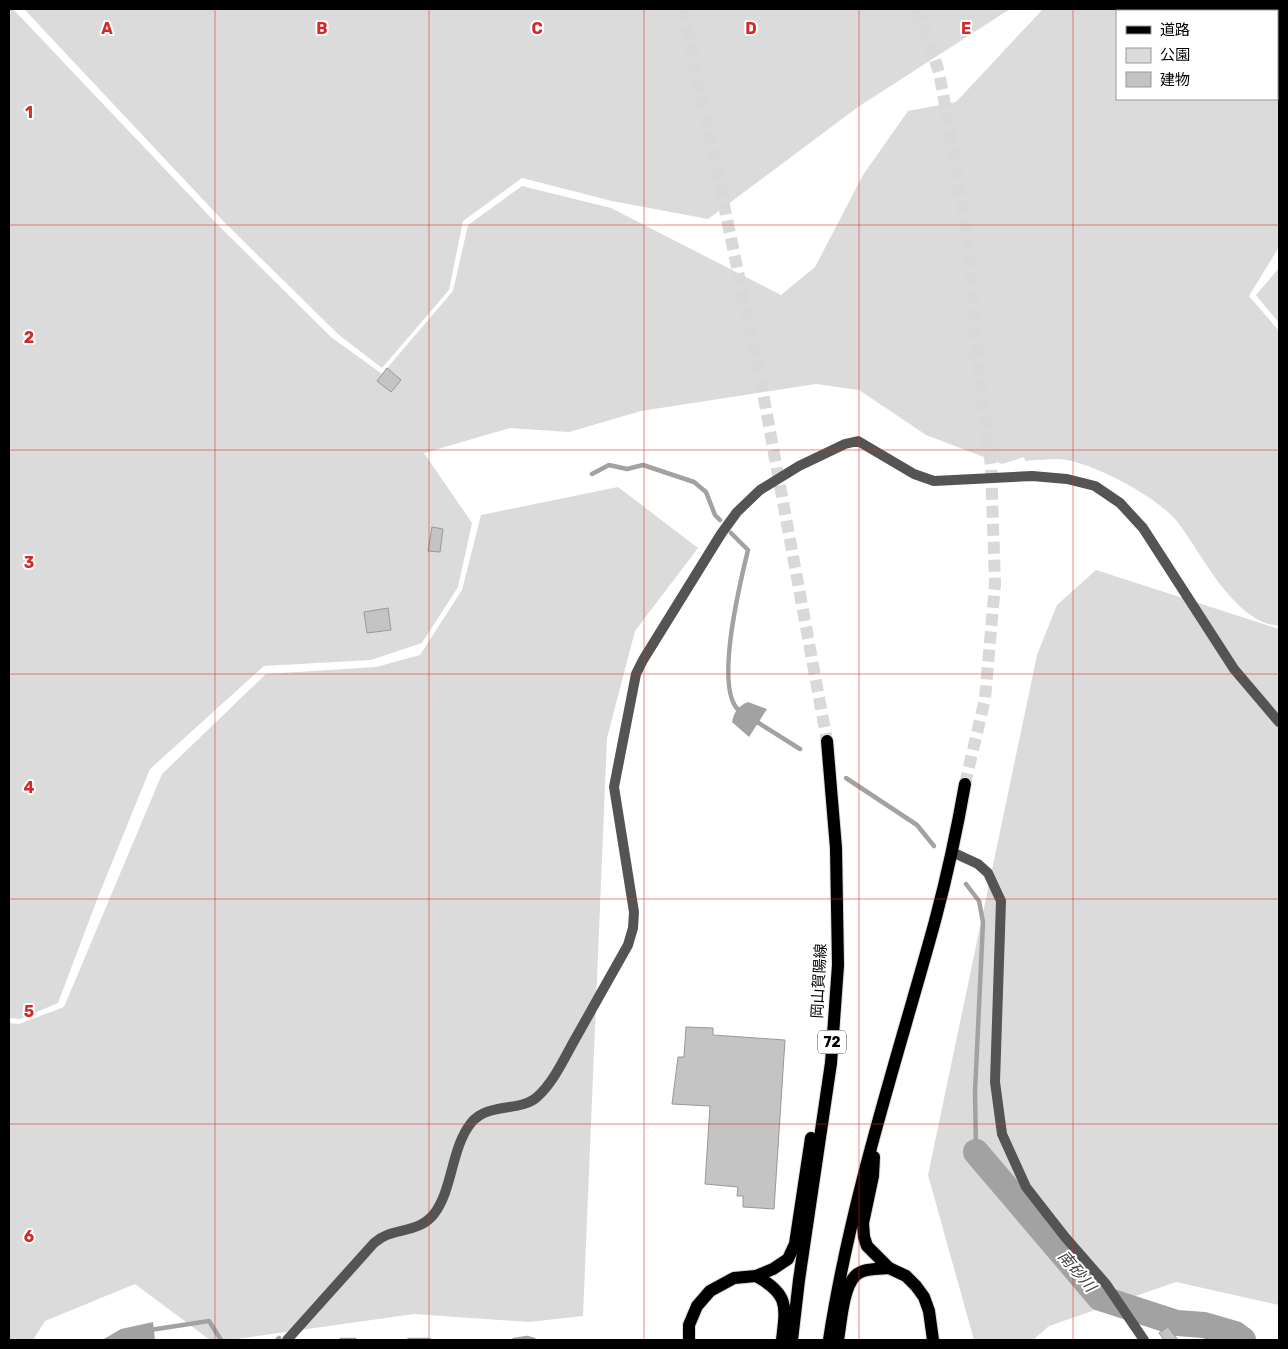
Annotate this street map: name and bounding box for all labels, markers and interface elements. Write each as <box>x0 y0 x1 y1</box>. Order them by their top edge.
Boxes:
legend <box>1116 10 1278 100</box>
text: A <box>101 19 113 38</box>
text: B <box>316 19 328 38</box>
text: C <box>531 19 543 38</box>
text: D <box>745 19 757 38</box>
text: E <box>961 19 971 38</box>
text: 道路 <box>1160 21 1190 39</box>
text: 公園 <box>1160 46 1190 64</box>
text: 建物 <box>1160 71 1190 89</box>
text: 1 <box>25 103 33 122</box>
text: 2 <box>24 328 34 347</box>
text: 3 <box>24 553 34 572</box>
text: 4 <box>24 778 35 797</box>
street label: 岡山賀陽線 <box>808 943 830 1019</box>
text: 5 <box>24 1002 34 1021</box>
road number: 72 <box>818 1030 846 1054</box>
text: 6 <box>24 1227 34 1246</box>
water label: 南砂川 <box>1054 1247 1101 1297</box>

